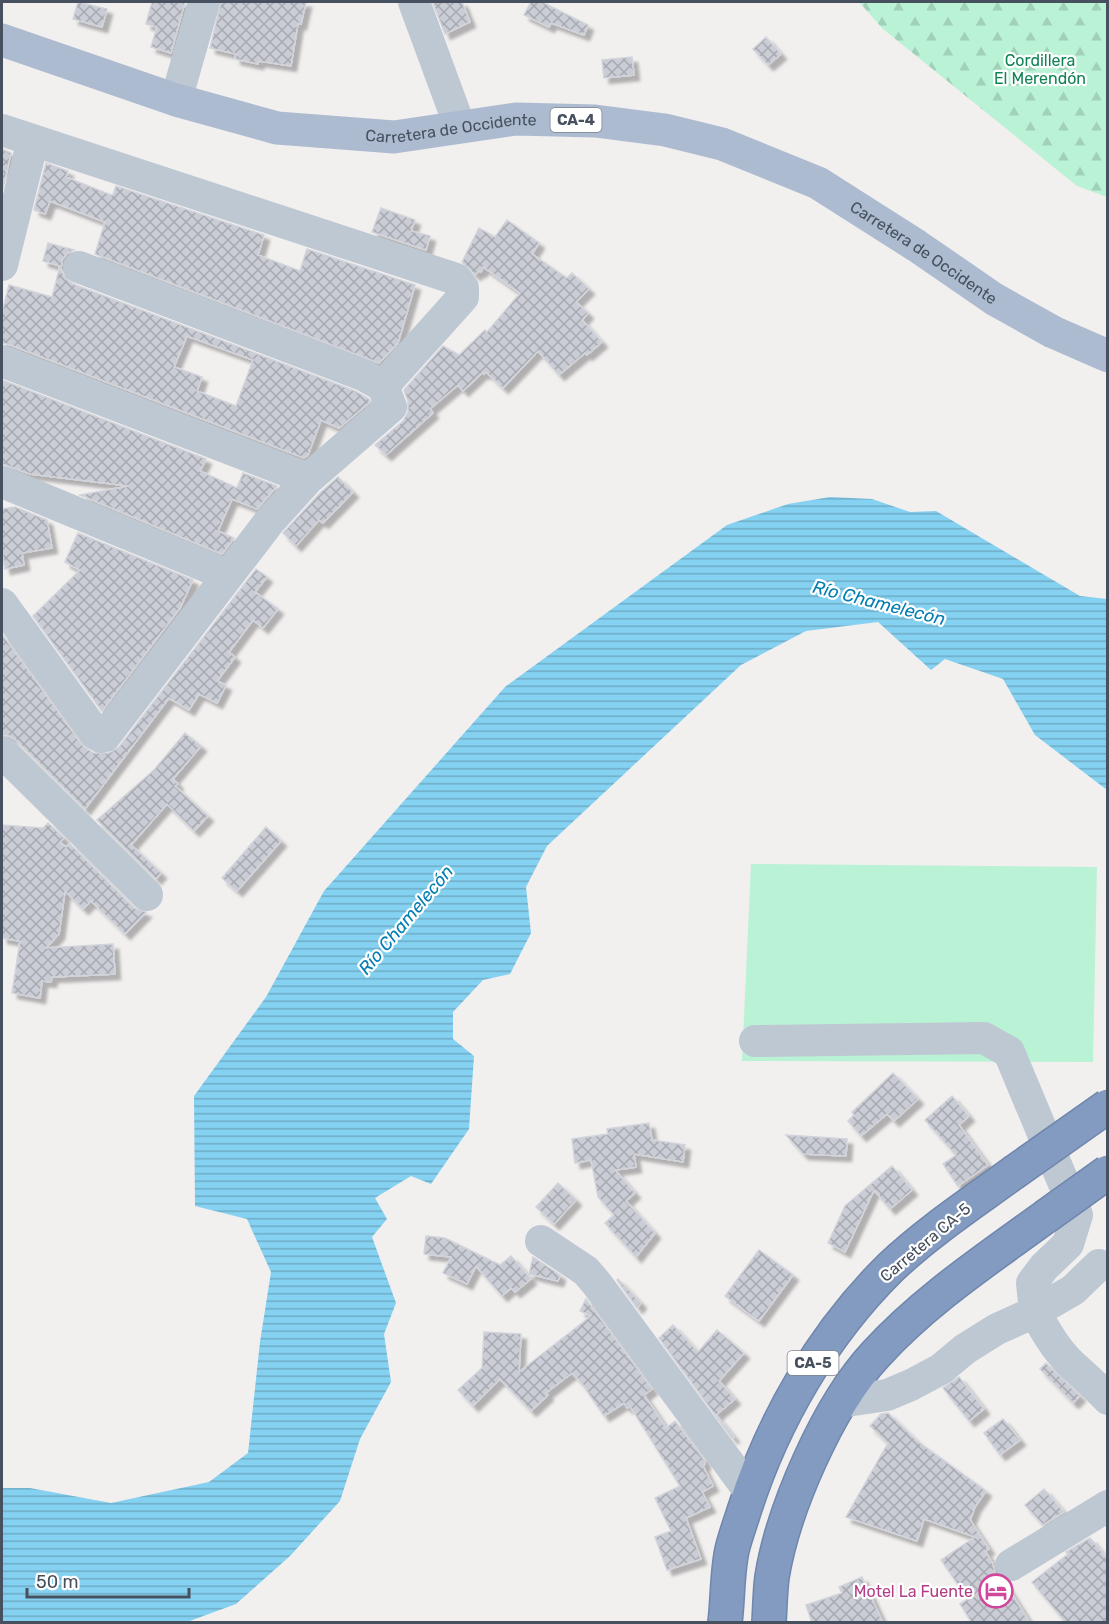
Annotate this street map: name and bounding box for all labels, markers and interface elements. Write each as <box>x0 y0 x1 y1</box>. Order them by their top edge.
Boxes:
park label: Cordillera El Merendón <box>994 51 1086 88</box>
road number: CA-4 <box>550 108 602 132</box>
street label: Carretera de Occidente <box>365 110 537 147</box>
street label: Carretera de Occidente <box>847 197 1001 308</box>
water label: Río Chamelecón <box>810 576 948 630</box>
water label: Río Chamelecón <box>354 861 458 979</box>
street label: Carretera CA-5 <box>876 1199 974 1286</box>
road number: CA-5 <box>788 1351 838 1375</box>
scale bar <box>27 1561 189 1599</box>
text: 50 m <box>36 1571 79 1593</box>
hotel icon: Motel La Fuente <box>978 1573 1014 1609</box>
place label: Motel La Fuente <box>854 1582 973 1601</box>

